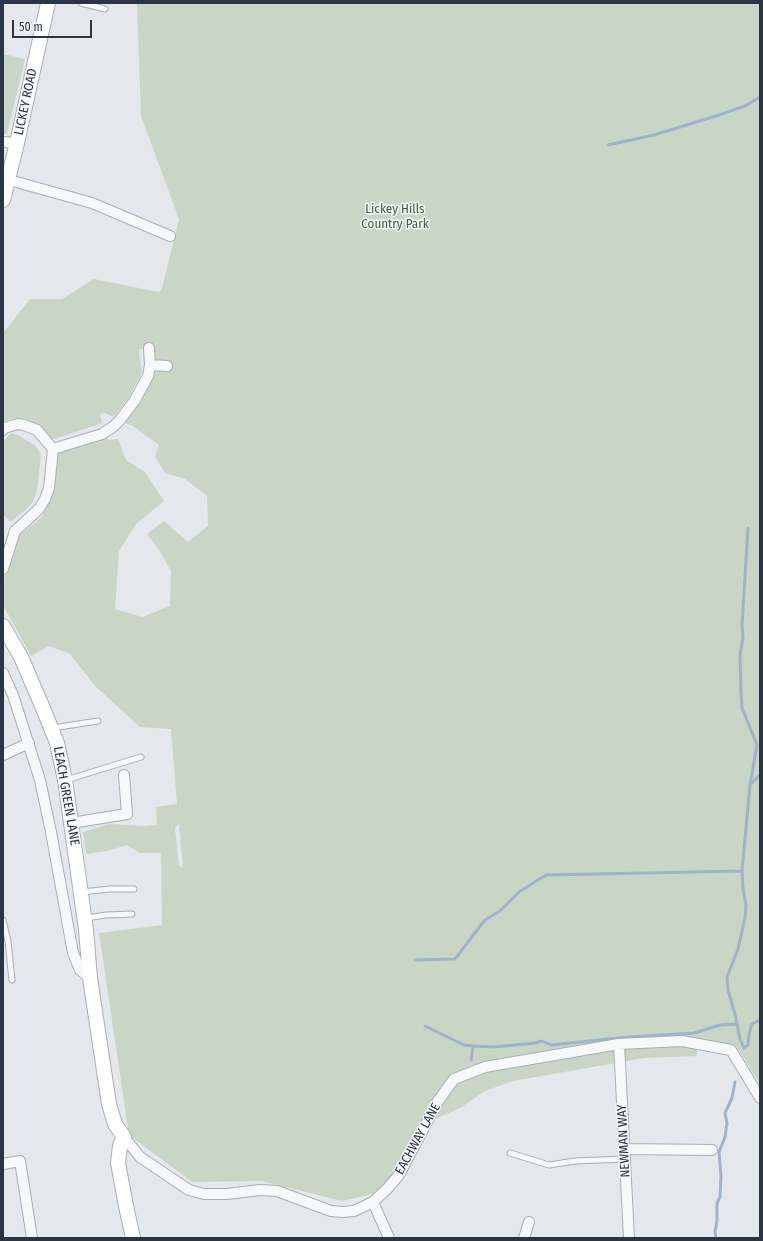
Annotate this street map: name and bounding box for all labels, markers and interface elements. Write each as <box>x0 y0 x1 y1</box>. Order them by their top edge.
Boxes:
scale bar <box>14 12 94 38</box>
text: 50 m <box>19 20 43 34</box>
street label: LICKEY ROAD <box>11 67 41 137</box>
park label: Lickey Hills Country Park <box>361 201 429 232</box>
street label: LEACH GREEN LANE <box>50 745 82 847</box>
street label: EACHWAY LANE <box>392 1101 444 1177</box>
street label: NEWMAN WAY <box>614 1104 634 1178</box>

